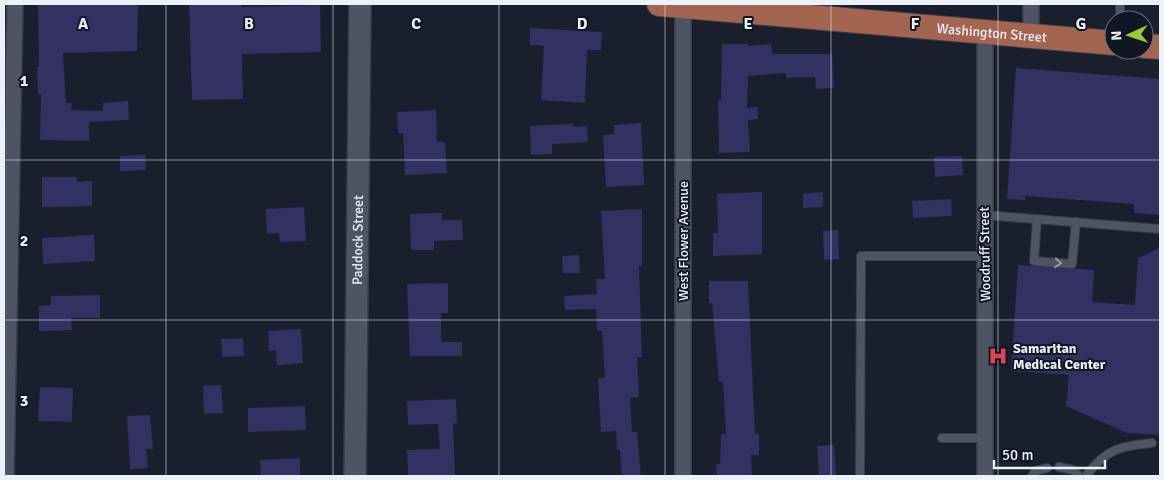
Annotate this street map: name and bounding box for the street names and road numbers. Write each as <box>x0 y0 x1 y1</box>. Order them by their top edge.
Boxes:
street label: Washington Street <box>936 19 1048 46</box>
street label: West Flower Avenue <box>675 181 692 301</box>
street label: Paddock Street <box>349 195 366 285</box>
street label: Woodruff Street <box>976 206 994 301</box>

